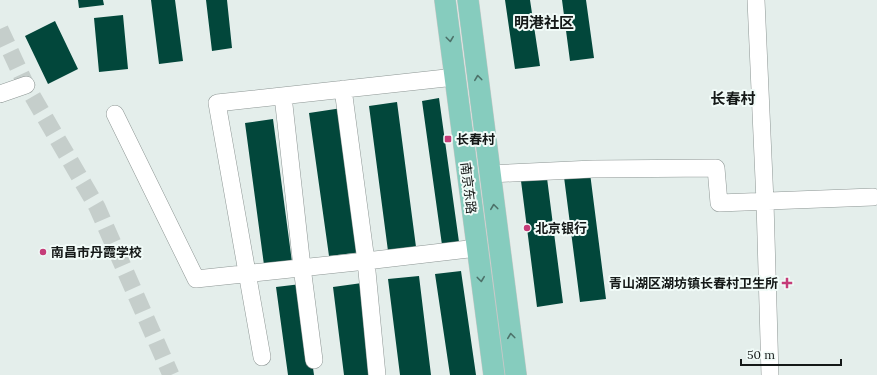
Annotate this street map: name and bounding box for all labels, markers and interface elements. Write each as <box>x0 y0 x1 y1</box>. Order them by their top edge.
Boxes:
district label: 明港社区 <box>514 13 574 32</box>
one-way arrow <box>445 36 454 42</box>
one-way arrow <box>474 75 483 81</box>
district label: 长春村 <box>710 89 756 108</box>
place label: 长春村 <box>456 131 495 148</box>
marker: 长春村 <box>443 134 453 144</box>
street label: 南京东路 <box>457 161 480 215</box>
one-way arrow <box>490 204 499 210</box>
place label: 北京银行 <box>535 220 587 237</box>
marker: 北京银行 <box>522 223 532 233</box>
place label: 南昌市丹霞学校 <box>51 244 142 261</box>
marker: 南昌市丹霞学校 <box>38 247 48 257</box>
place label: 青山湖区湖坊镇长春村卫生所 <box>609 275 778 292</box>
one-way arrow <box>476 276 485 282</box>
marker: 青山湖区湖坊镇长春村卫生所 <box>781 277 793 289</box>
one-way arrow <box>507 333 516 339</box>
scale bar <box>741 341 841 367</box>
text: 50 m <box>747 347 775 362</box>

